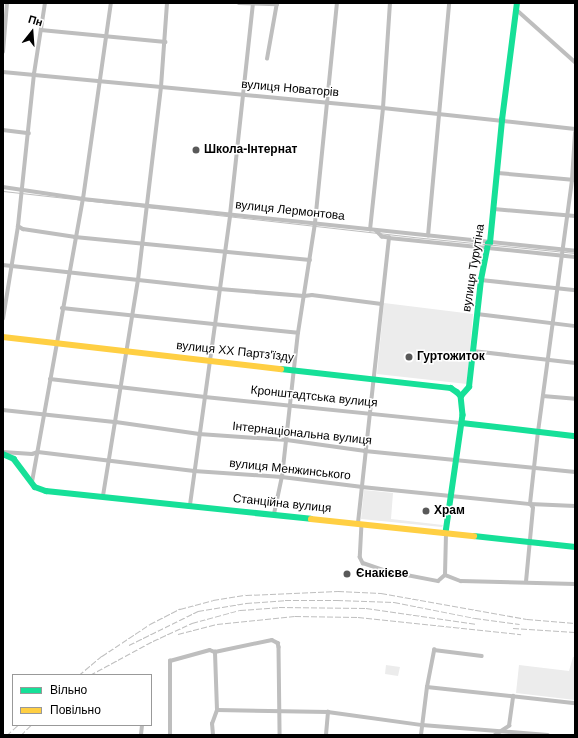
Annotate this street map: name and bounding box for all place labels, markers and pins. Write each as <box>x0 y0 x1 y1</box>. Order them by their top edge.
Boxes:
place label: Школа-Інтернат <box>204 143 297 157</box>
marker: Школа-Інтернат <box>191 145 201 155</box>
place label: Гуртожиток <box>417 350 485 364</box>
marker: Гуртожиток <box>404 352 414 362</box>
place label: Храм <box>434 504 465 518</box>
marker: Храм <box>421 506 431 516</box>
place label: Єнакієве <box>356 567 408 581</box>
marker: Єнакієве <box>341 568 353 580</box>

